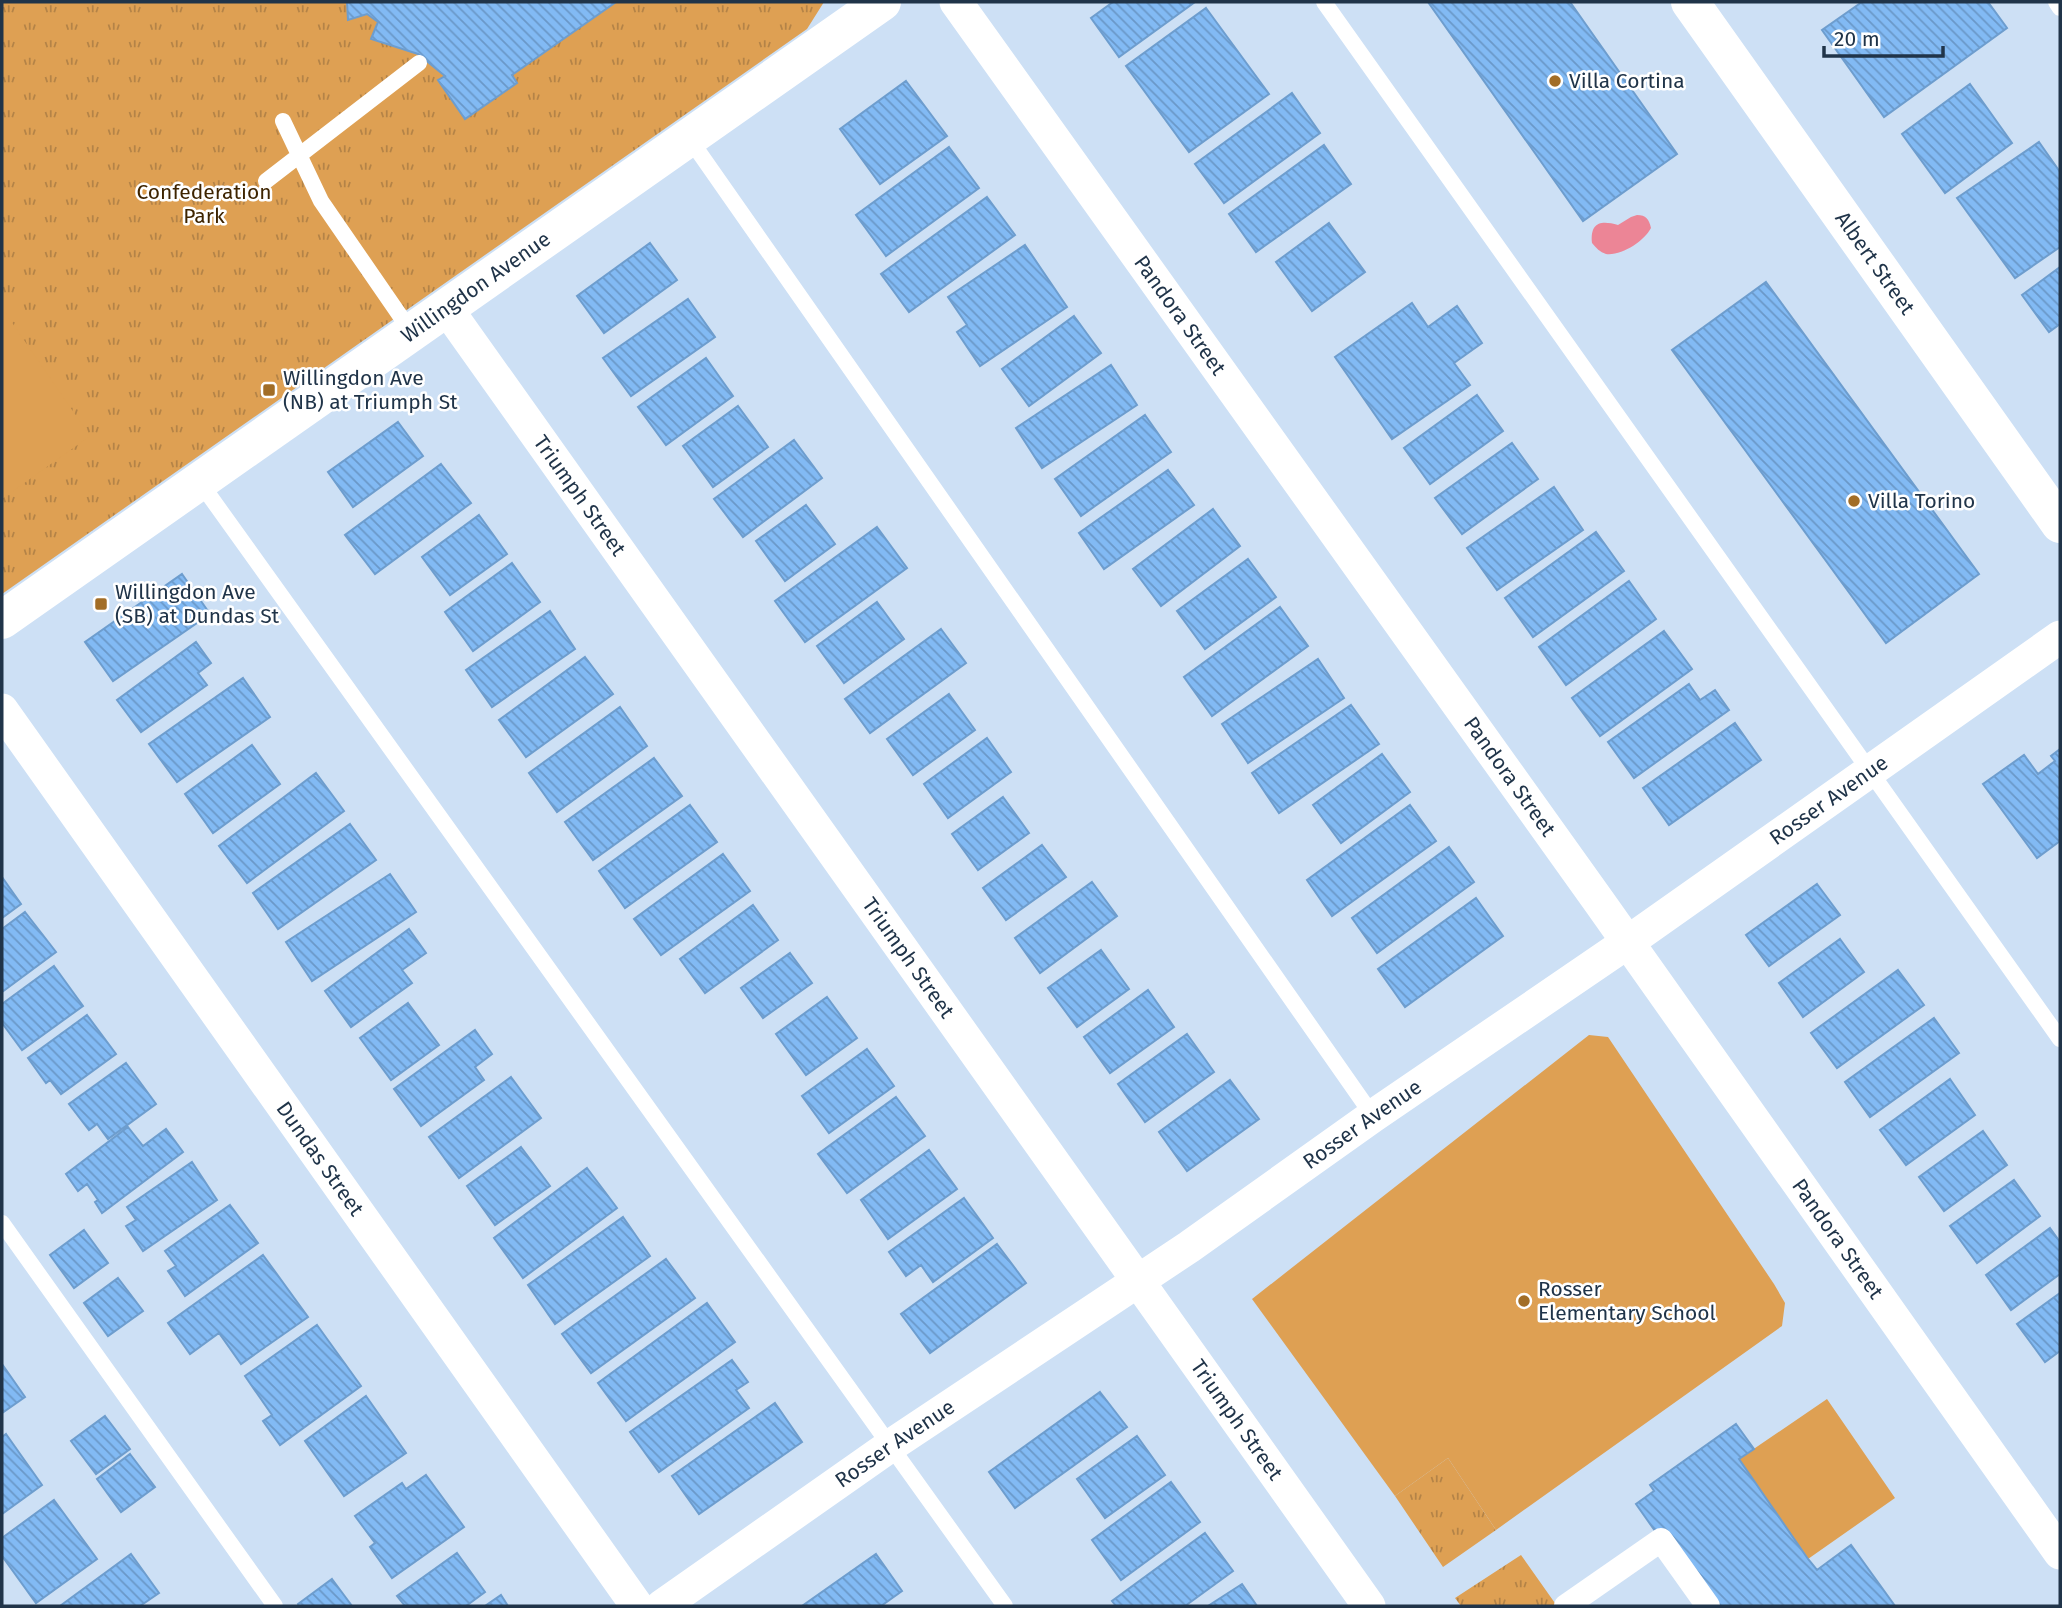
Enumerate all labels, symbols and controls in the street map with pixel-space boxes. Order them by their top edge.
scale bar [1824,14,1943,58]
text: 20 m [1834,26,1880,52]
place label: Villa Cortina [1569,68,1685,94]
marker: Villa Cortina [1547,73,1563,89]
park label: Confederation Park [136,179,272,229]
street label: Albert Street [1830,206,1921,320]
street label: Willingdon Avenue [396,226,556,349]
street label: Pandora Street [1128,250,1232,380]
place label: Willingdon Ave (NB) at Triumph St [283,365,458,415]
marker: Willingdon Ave (NB) at Triumph St [261,382,277,398]
street label: Triumph Street [528,430,632,561]
place label: Villa Torino [1868,488,1975,514]
marker: Villa Torino [1846,493,1862,509]
place label: Willingdon Ave (SB) at Dundas St [115,579,280,629]
marker: Willingdon Ave (SB) at Dundas St [93,596,109,612]
street label: Pandora Street [1458,712,1561,842]
street label: Rosser Avenue [1764,750,1893,851]
street label: Triumph Street [856,892,960,1023]
street label: Rosser Avenue [1298,1074,1427,1175]
street label: Dundas Street [271,1096,370,1221]
street label: Pandora Street [1786,1174,1889,1304]
place label: Rosser Elementary School [1538,1276,1716,1326]
marker: Rosser Elementary School [1516,1293,1532,1309]
street label: Triumph Street [1185,1355,1289,1486]
street label: Rosser Avenue [830,1394,960,1493]

